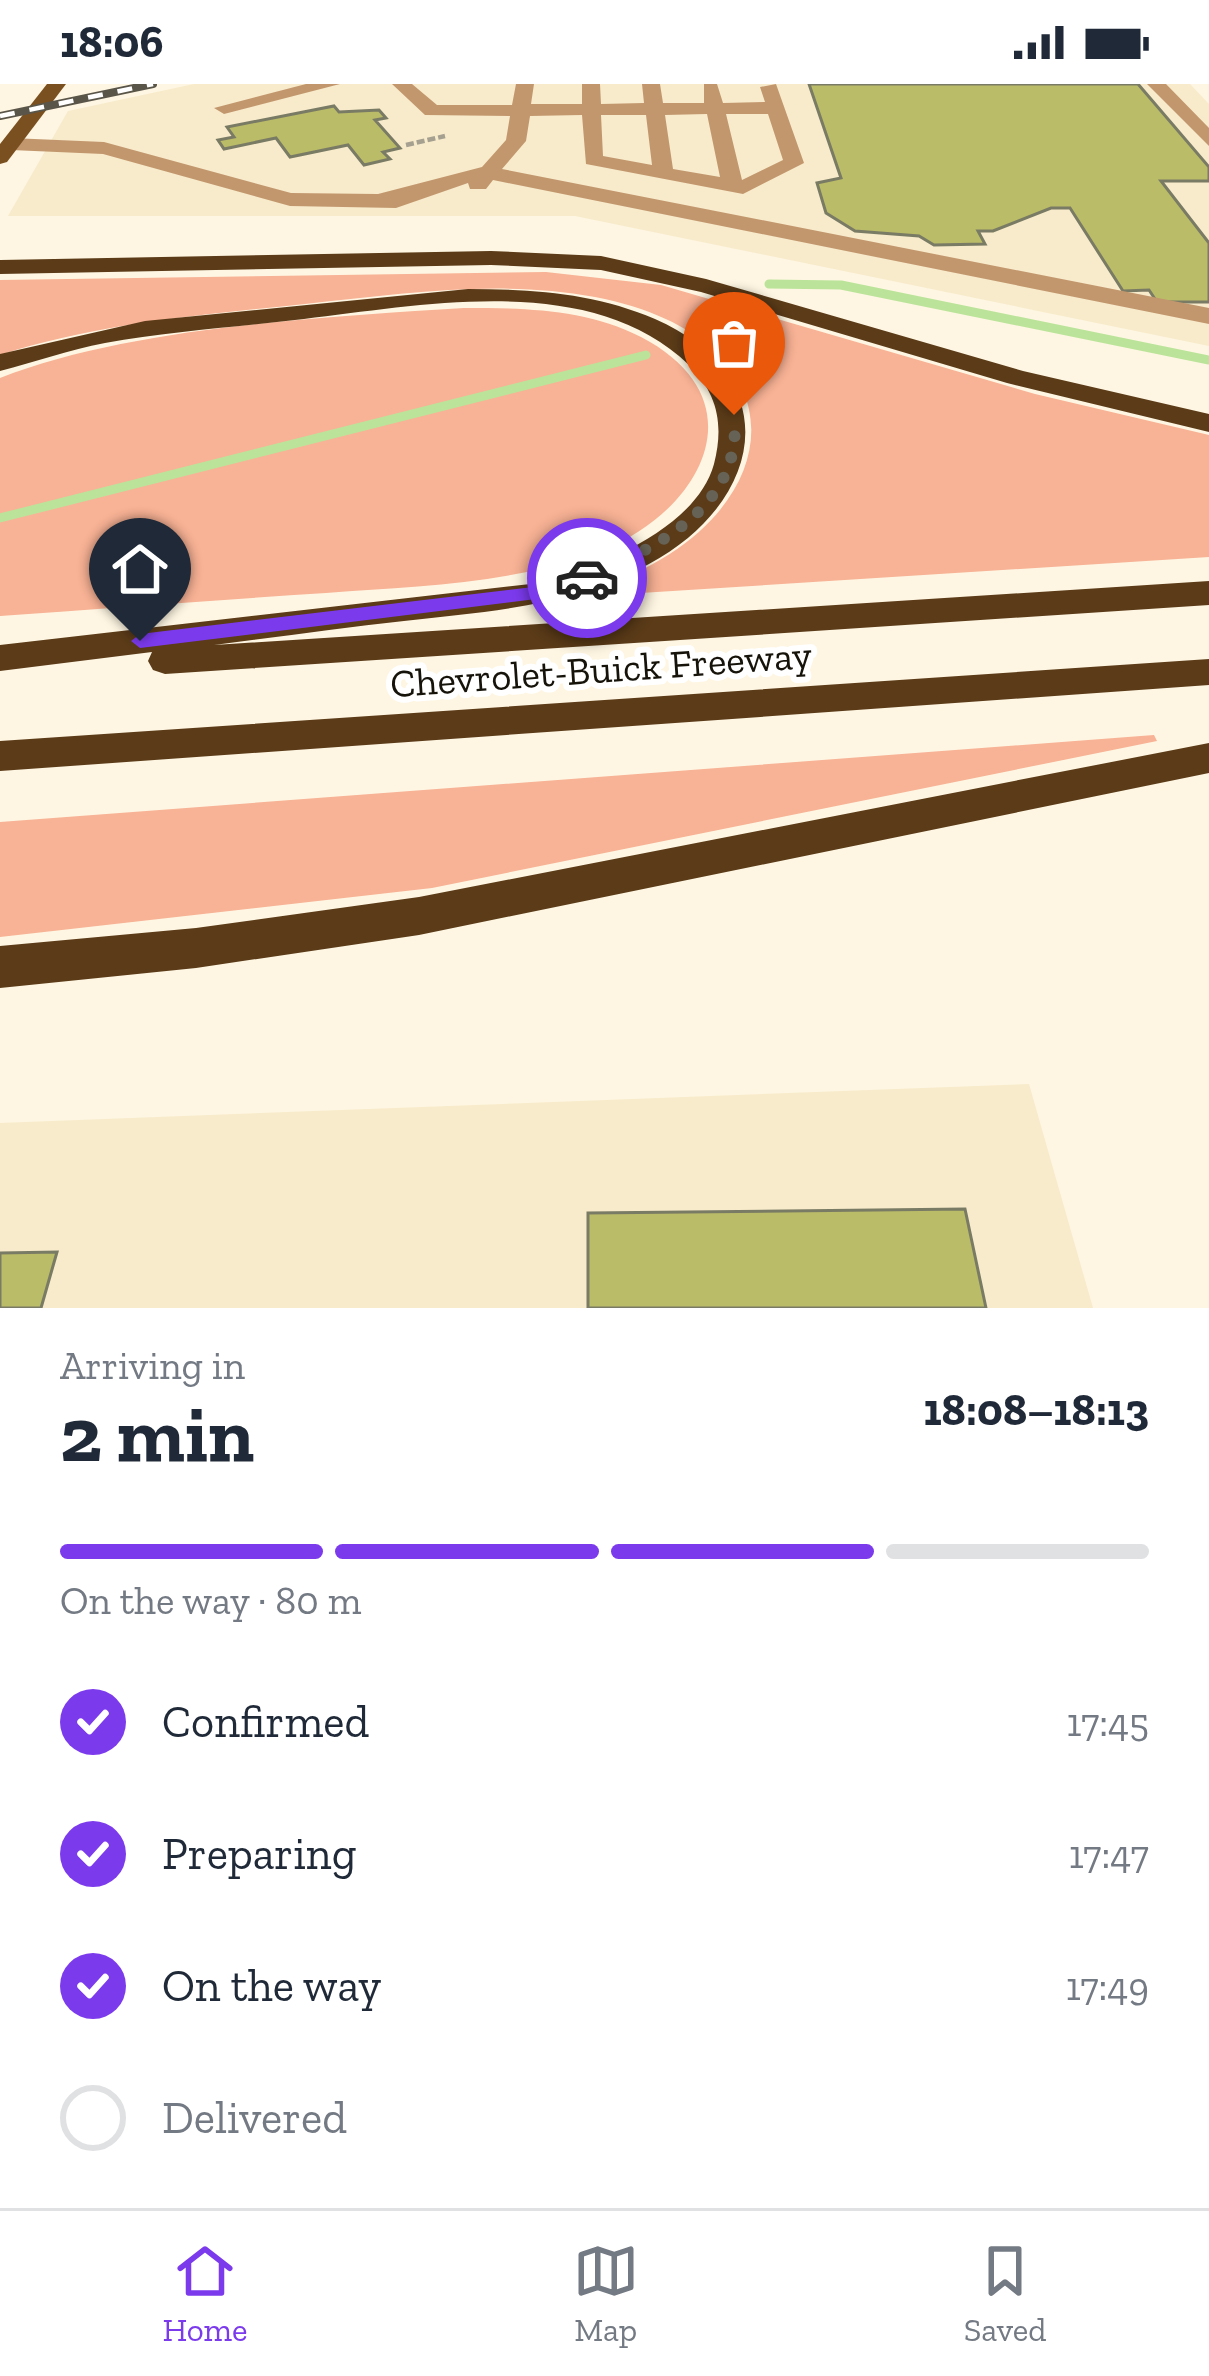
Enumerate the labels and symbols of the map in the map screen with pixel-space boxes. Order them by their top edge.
pin [683,292,785,415]
pin [89,518,191,641]
courier [527,518,647,638]
street label: Chevrolet-Buick Freeway [389,631,813,707]

